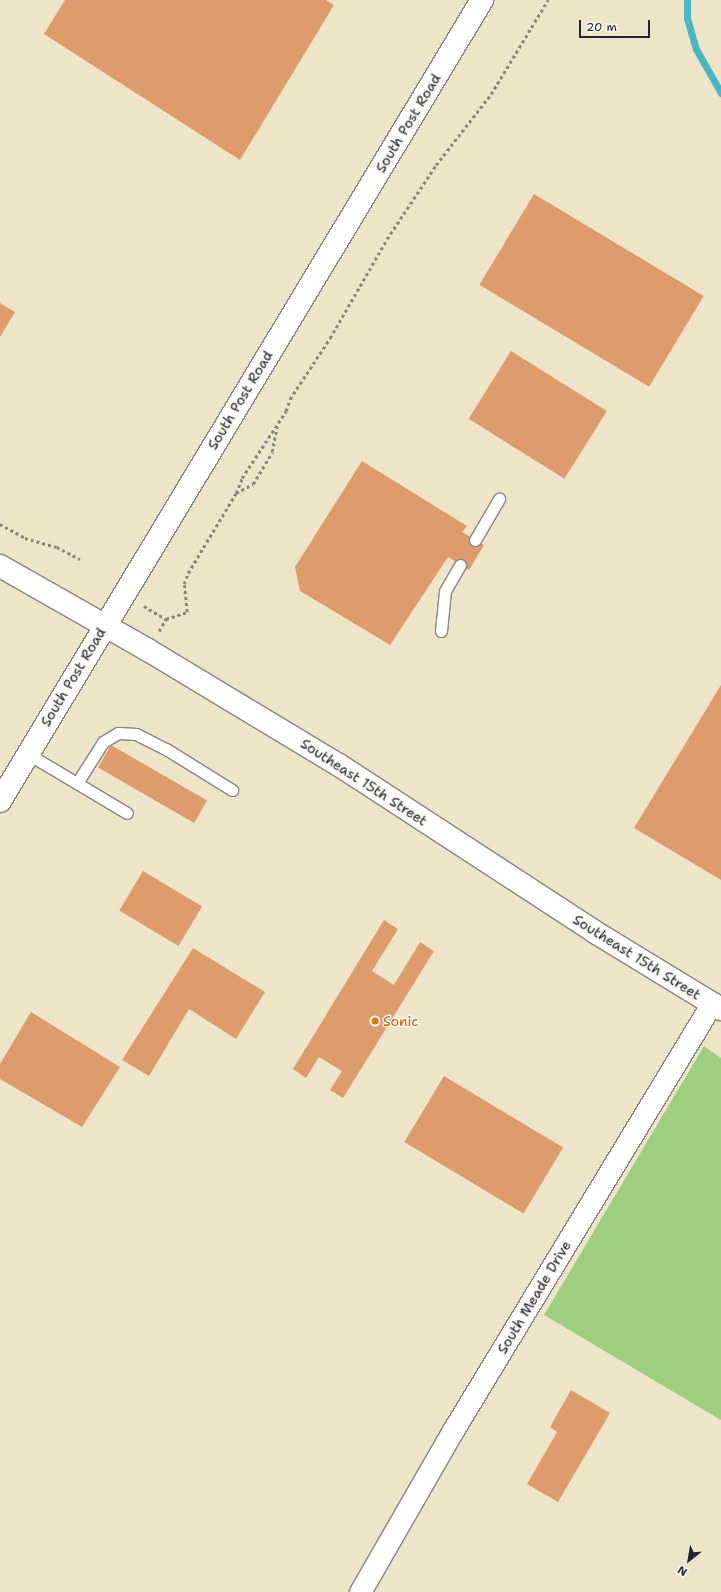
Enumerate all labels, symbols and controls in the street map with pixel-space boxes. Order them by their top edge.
scale bar [581,12,652,38]
text: 20 m [586,19,617,35]
street label: South Post Road [372,71,444,175]
street label: South Post Road [204,348,276,452]
street label: South Post Road [37,625,109,729]
street label: Southeast 15th Street [298,735,430,829]
street label: Southeast 15th Street [570,911,704,1003]
place label: Sonic [383,1013,418,1029]
marker: Sonic [370,1016,380,1026]
street label: South Meade Drive [494,1237,574,1357]
north arrow [669,1540,709,1580]
text: N [675,1562,690,1579]

